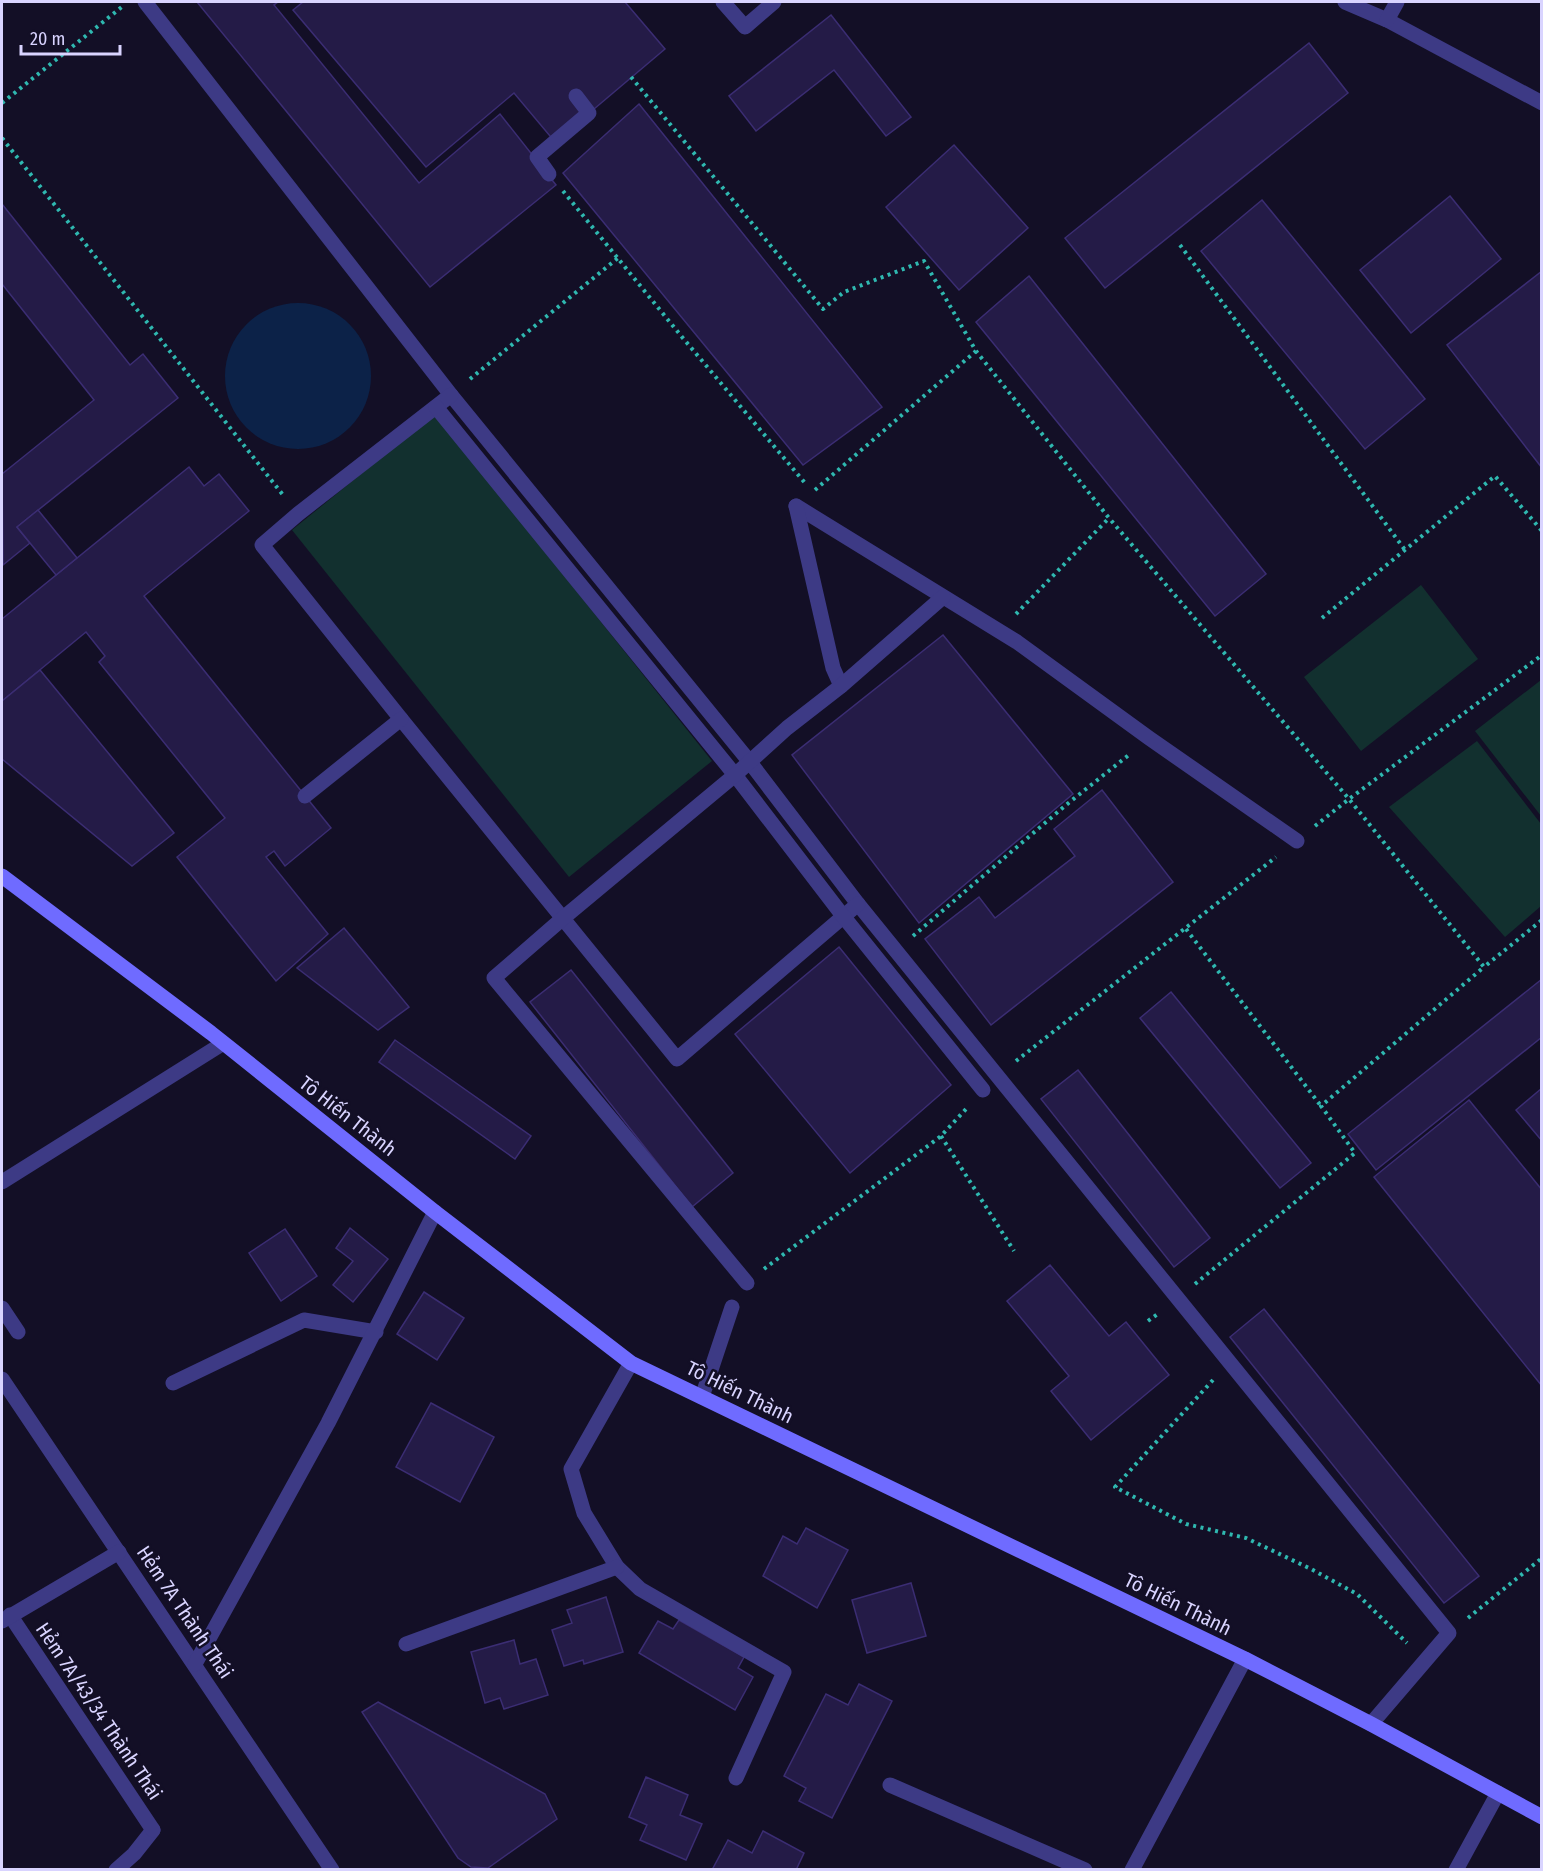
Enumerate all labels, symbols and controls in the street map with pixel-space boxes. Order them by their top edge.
scale bar [21,18,120,56]
text: 20 m [30,28,65,50]
street label: Tô Hiến Thành [295,1071,401,1161]
street label: Tô Hiến Thành [682,1356,798,1428]
street label: Hẻm 7A Thành Thái [132,1541,238,1683]
street label: Tô Hiến Thành [1120,1568,1236,1640]
street label: Hẻm 7A/43/34 Thành Thái [31,1618,167,1804]

